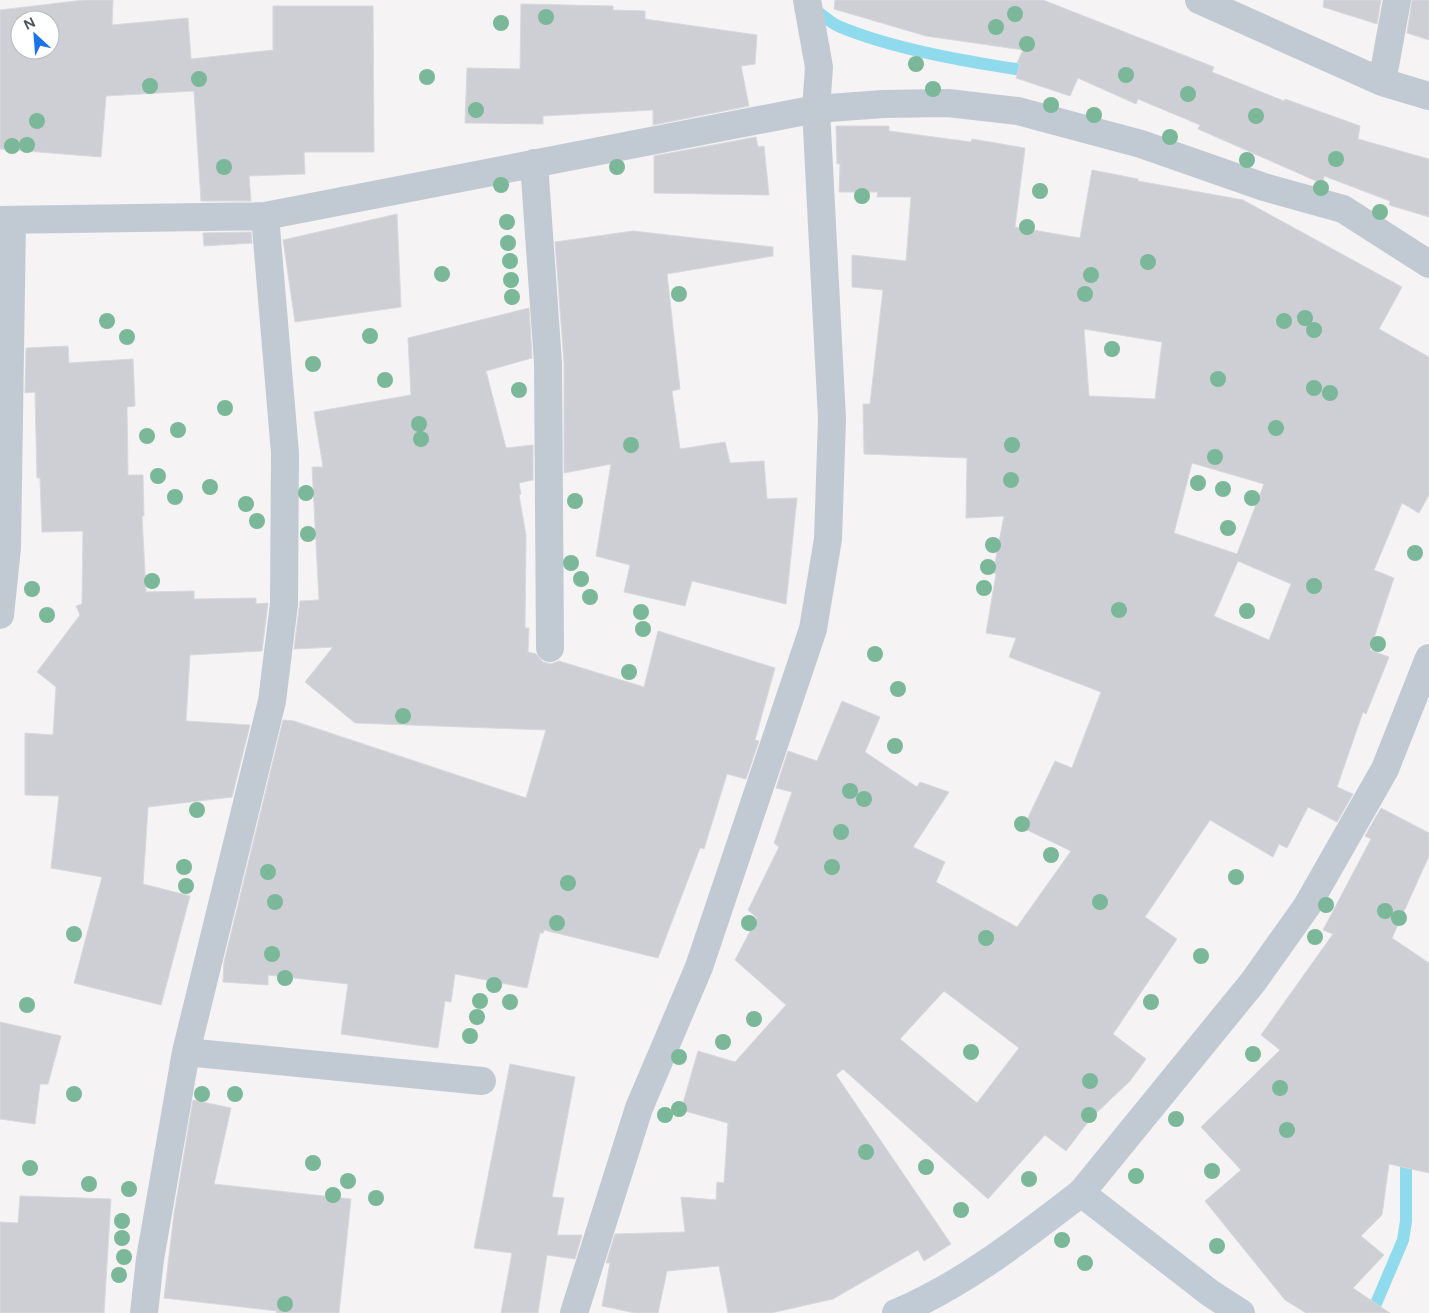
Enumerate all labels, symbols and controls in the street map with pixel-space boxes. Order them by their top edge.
north arrow [10,10,60,60]
text: N [21,14,38,34]

